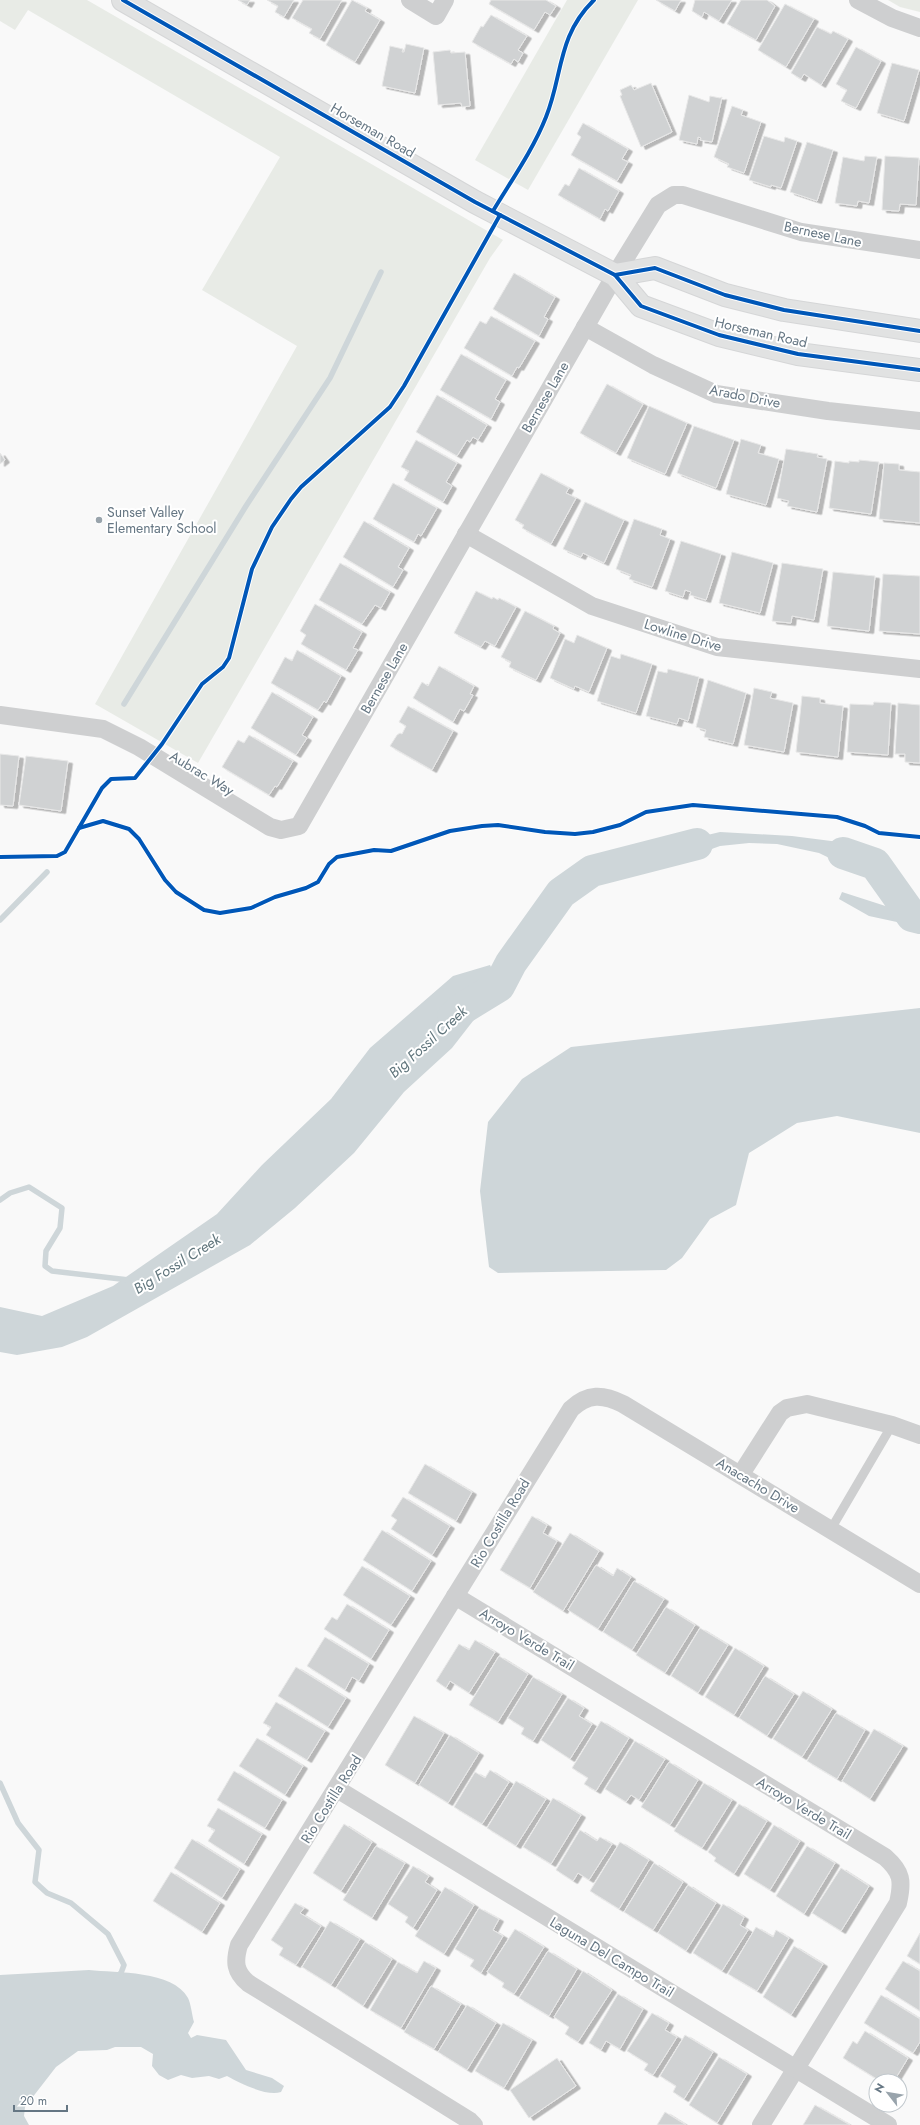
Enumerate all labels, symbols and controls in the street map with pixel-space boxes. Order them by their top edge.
street label: Horseman Road [327,98,419,162]
street label: Bernese Lane [782,216,864,252]
street label: Horseman Road [713,312,809,352]
street label: Bernese Lane [517,358,573,436]
street label: Arado Drive [708,379,782,413]
place label: Sunset Valley Elementary School [107,502,217,538]
marker: Sunset Valley Elementary School [94,515,104,525]
street label: Lowline Drive [642,614,724,656]
street label: Bernese Lane [356,639,412,717]
street label: Aubrac Way [166,746,239,801]
water label: Big Fossil Creek [384,1000,473,1083]
water label: Big Fossil Creek [129,1228,225,1300]
street label: Anacacho Drive [713,1452,803,1518]
street label: Rio Costilla Road [465,1475,535,1571]
street label: Arroyo Verde Trail [476,1603,578,1675]
street label: Rio Costilla Road [296,1751,366,1847]
street label: Arroyo Verde Trail [753,1772,855,1844]
street label: Laguna Del Campo Trail [546,1912,678,2002]
north arrow [868,2073,908,2113]
text: N [870,2080,889,2096]
scale bar [14,2087,67,2113]
text: 20 m [20,2092,47,2110]

